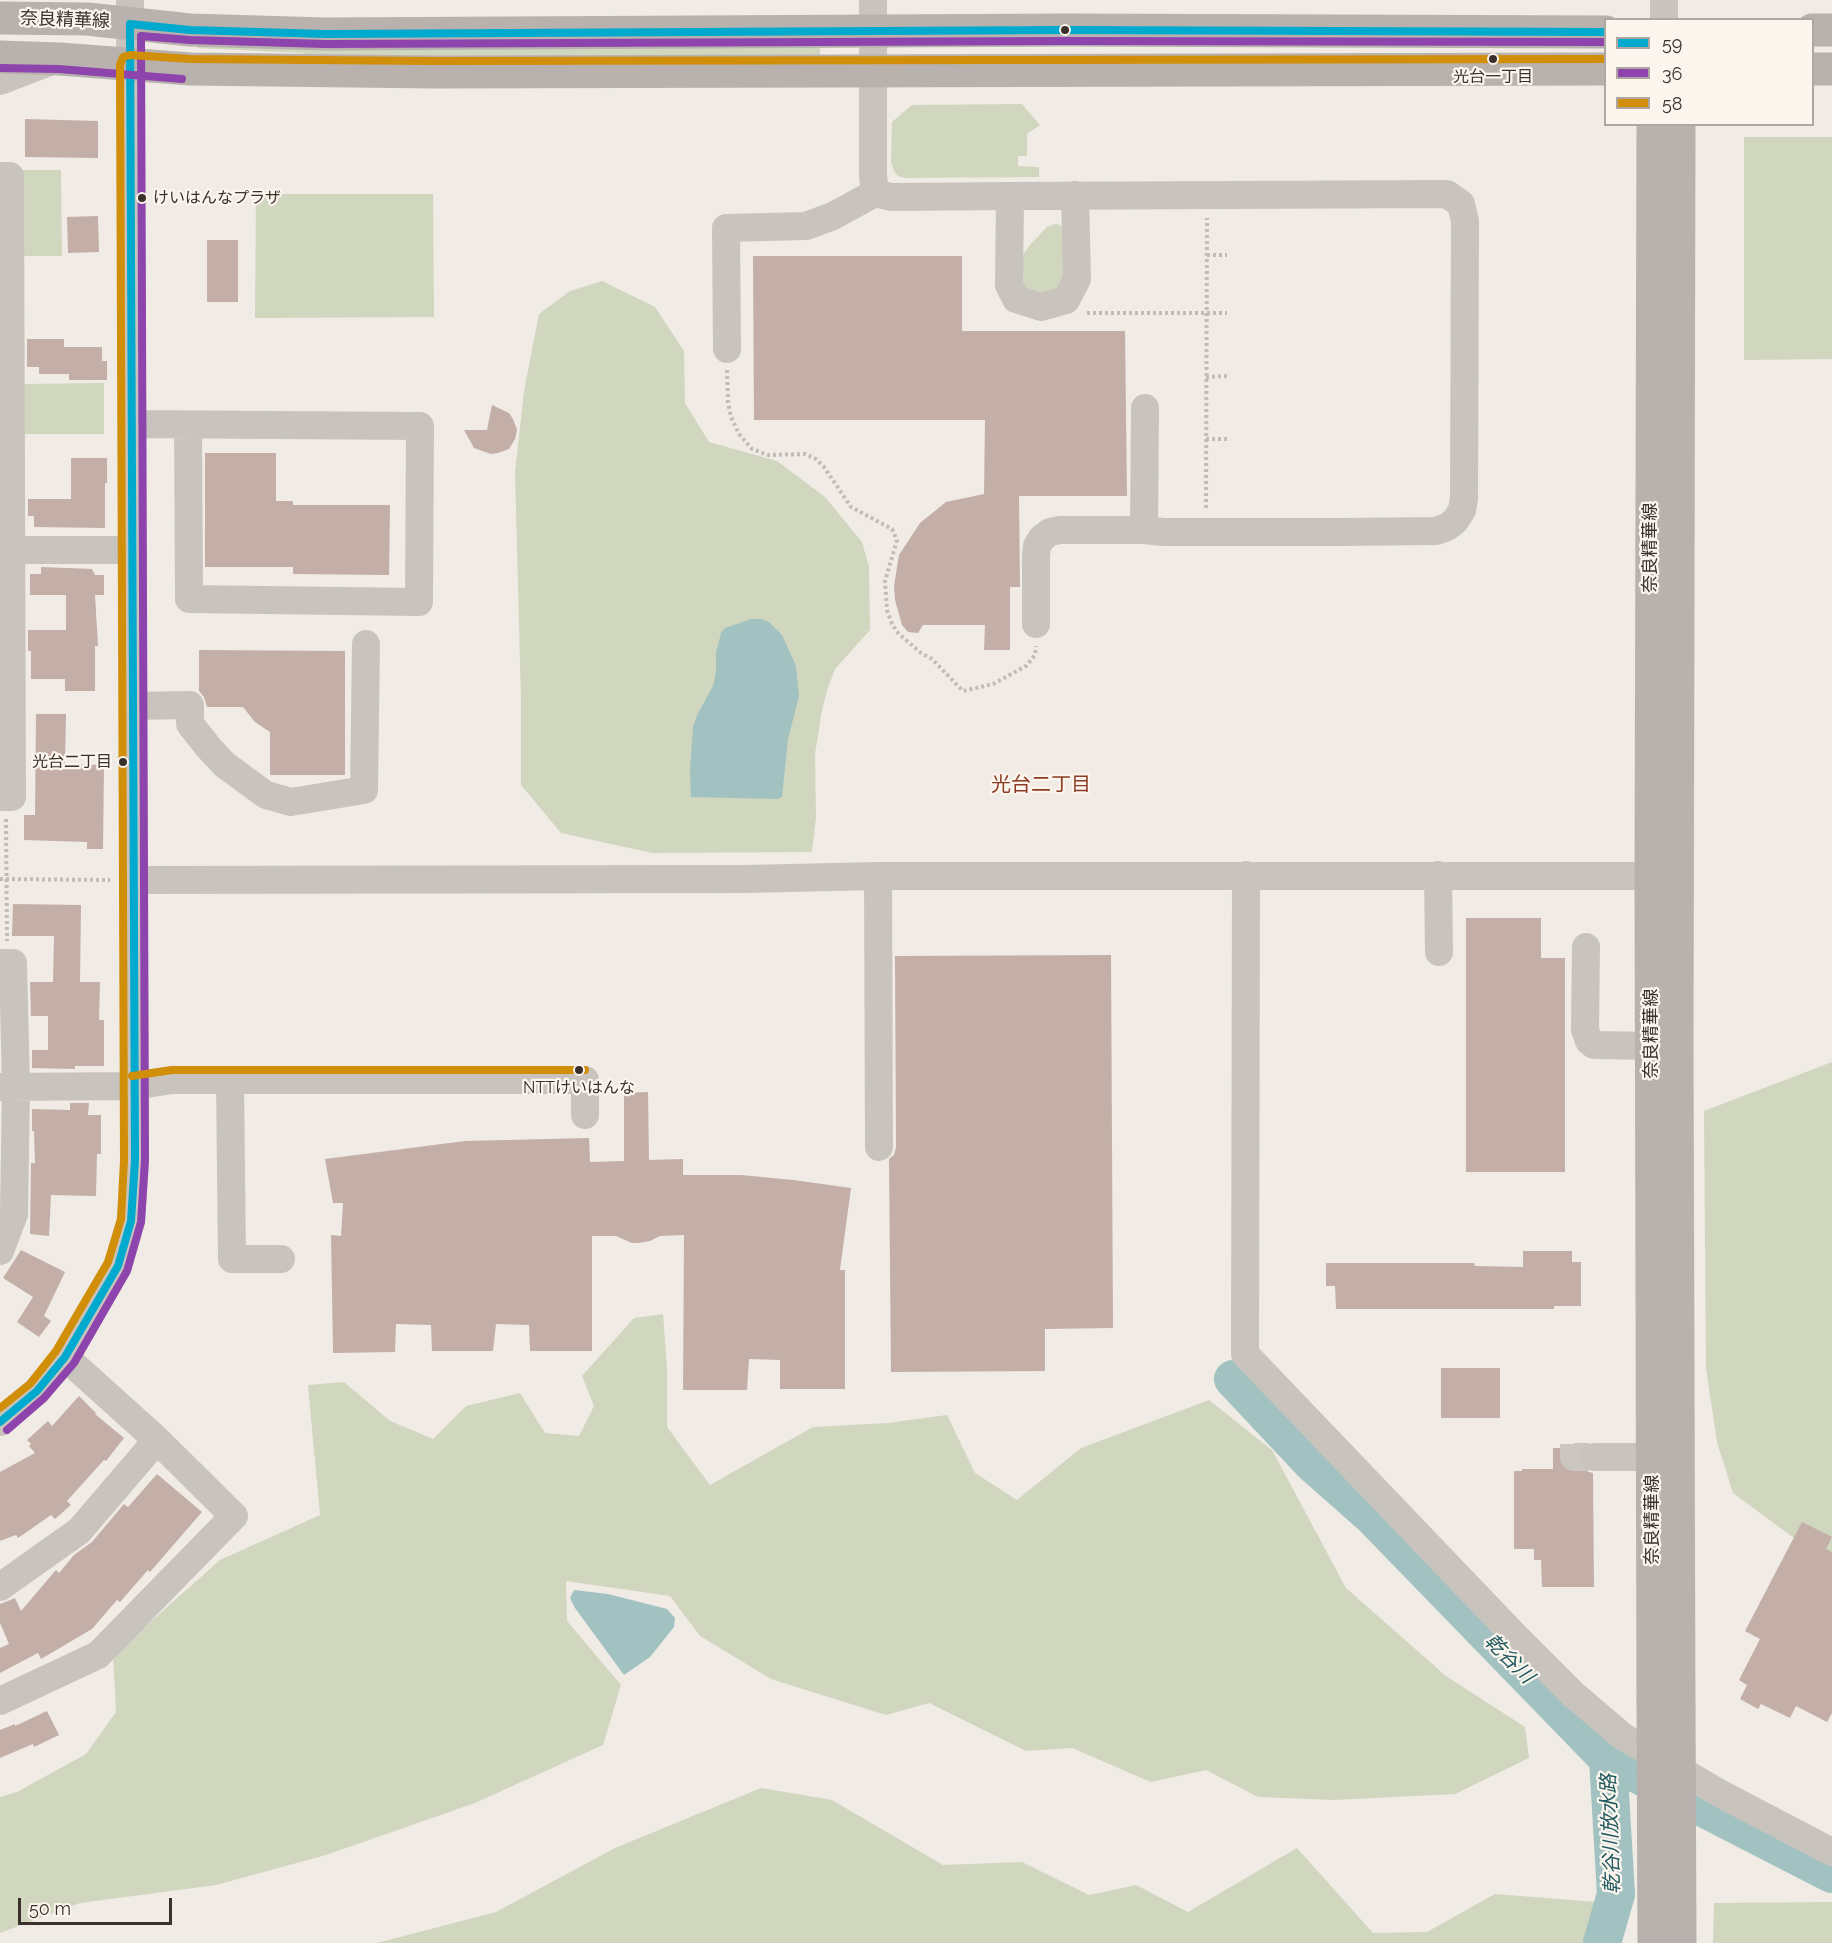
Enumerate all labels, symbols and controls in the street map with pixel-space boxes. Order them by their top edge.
street label: 奈良精華線 [20,8,110,32]
legend [1604,18,1814,126]
unlabelled marker [1059,24,1071,36]
text: 59 [1662,33,1682,54]
marker: 光台一丁目 [1487,53,1499,65]
text: 36 [1662,63,1682,84]
place label: 光台一丁目 [1453,67,1533,87]
text: 58 [1662,93,1682,114]
place label: けいはんなプラザ [153,188,281,208]
marker: けいはんなプラザ [136,192,148,204]
street label: 奈良精華線 [1640,503,1662,593]
place label: 光台二丁目 [32,752,112,772]
marker: 光台二丁目 [117,756,129,768]
district label: 光台二丁目 [991,773,1091,797]
street label: 奈良精華線 [1641,989,1663,1079]
marker: NTTけいはんな [573,1064,585,1076]
place label: NTTけいはんな [523,1078,635,1098]
street label: 奈良精華線 [1642,1475,1664,1565]
water label: 乾谷川 [1479,1629,1539,1689]
water label: 乾谷川放水路 [1597,1774,1625,1894]
scale bar [21,1886,176,1924]
text: 50 m [29,1898,71,1919]

